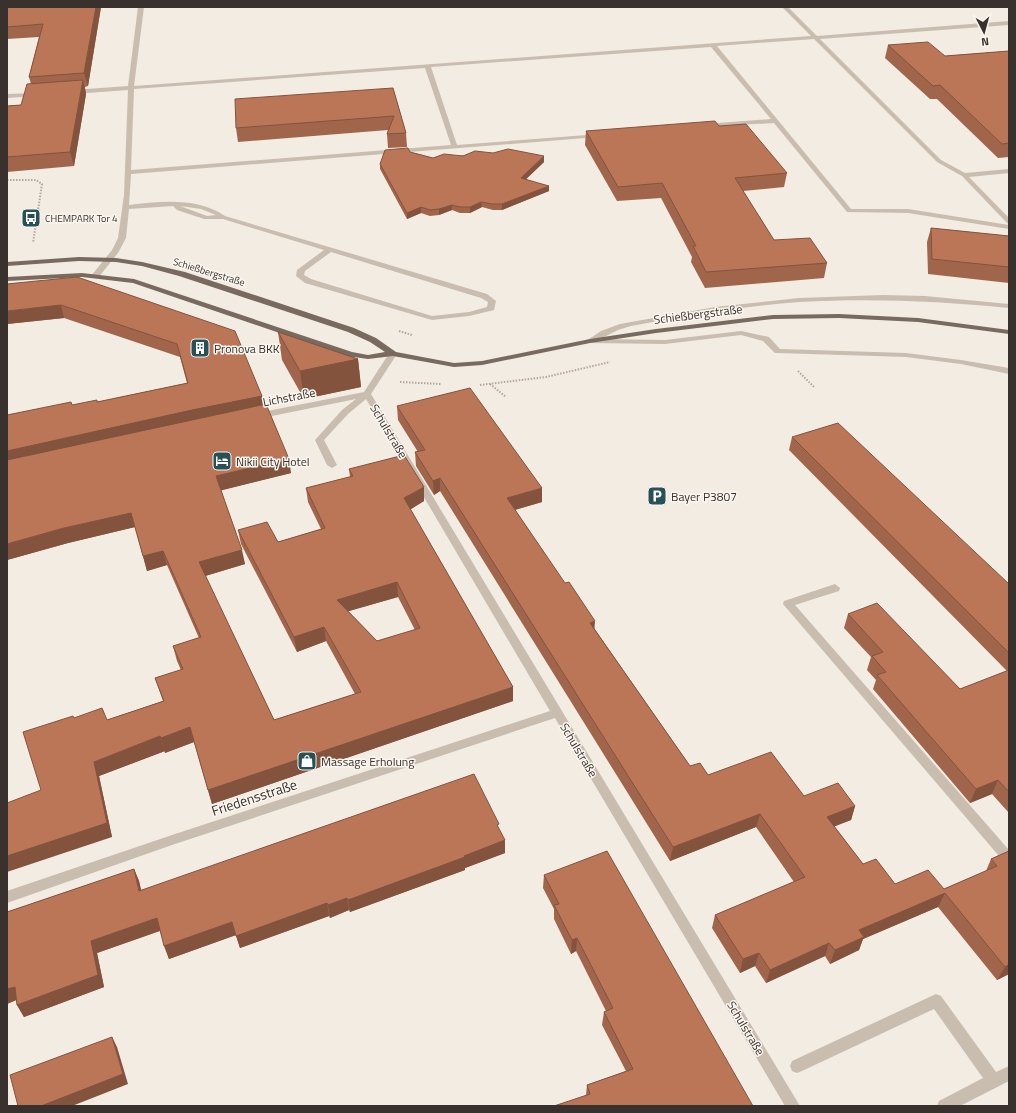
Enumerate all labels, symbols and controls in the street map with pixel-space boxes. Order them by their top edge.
north arrow [964,12,1004,52]
text: N [980,34,990,50]
bus stop icon: CHEMPARK Tor 4 [20,207,42,229]
place label: CHEMPARK Tor 4 [45,211,118,226]
street label: Schießbergstraße [171,254,247,290]
street label: Schießbergstraße [653,299,743,329]
building icon: Pronova BKK [189,337,211,359]
place label: Pronova BKK [214,339,280,358]
street label: Lichstraße [261,383,317,411]
street label: Schulstraße [365,400,413,462]
hotel icon: Nikii City Hotel [211,450,233,472]
place label: Nikii City Hotel [236,452,310,471]
parking icon: Bayer P3807 [646,485,668,507]
place label: Bayer P3807 [671,487,737,506]
street label: Schulstraße [555,719,603,781]
shop icon: Massage Erholung [296,750,318,772]
place label: Massage Erholung [321,752,414,771]
street label: Friedensstraße [208,773,300,821]
street label: Schulstraße [722,997,770,1059]

